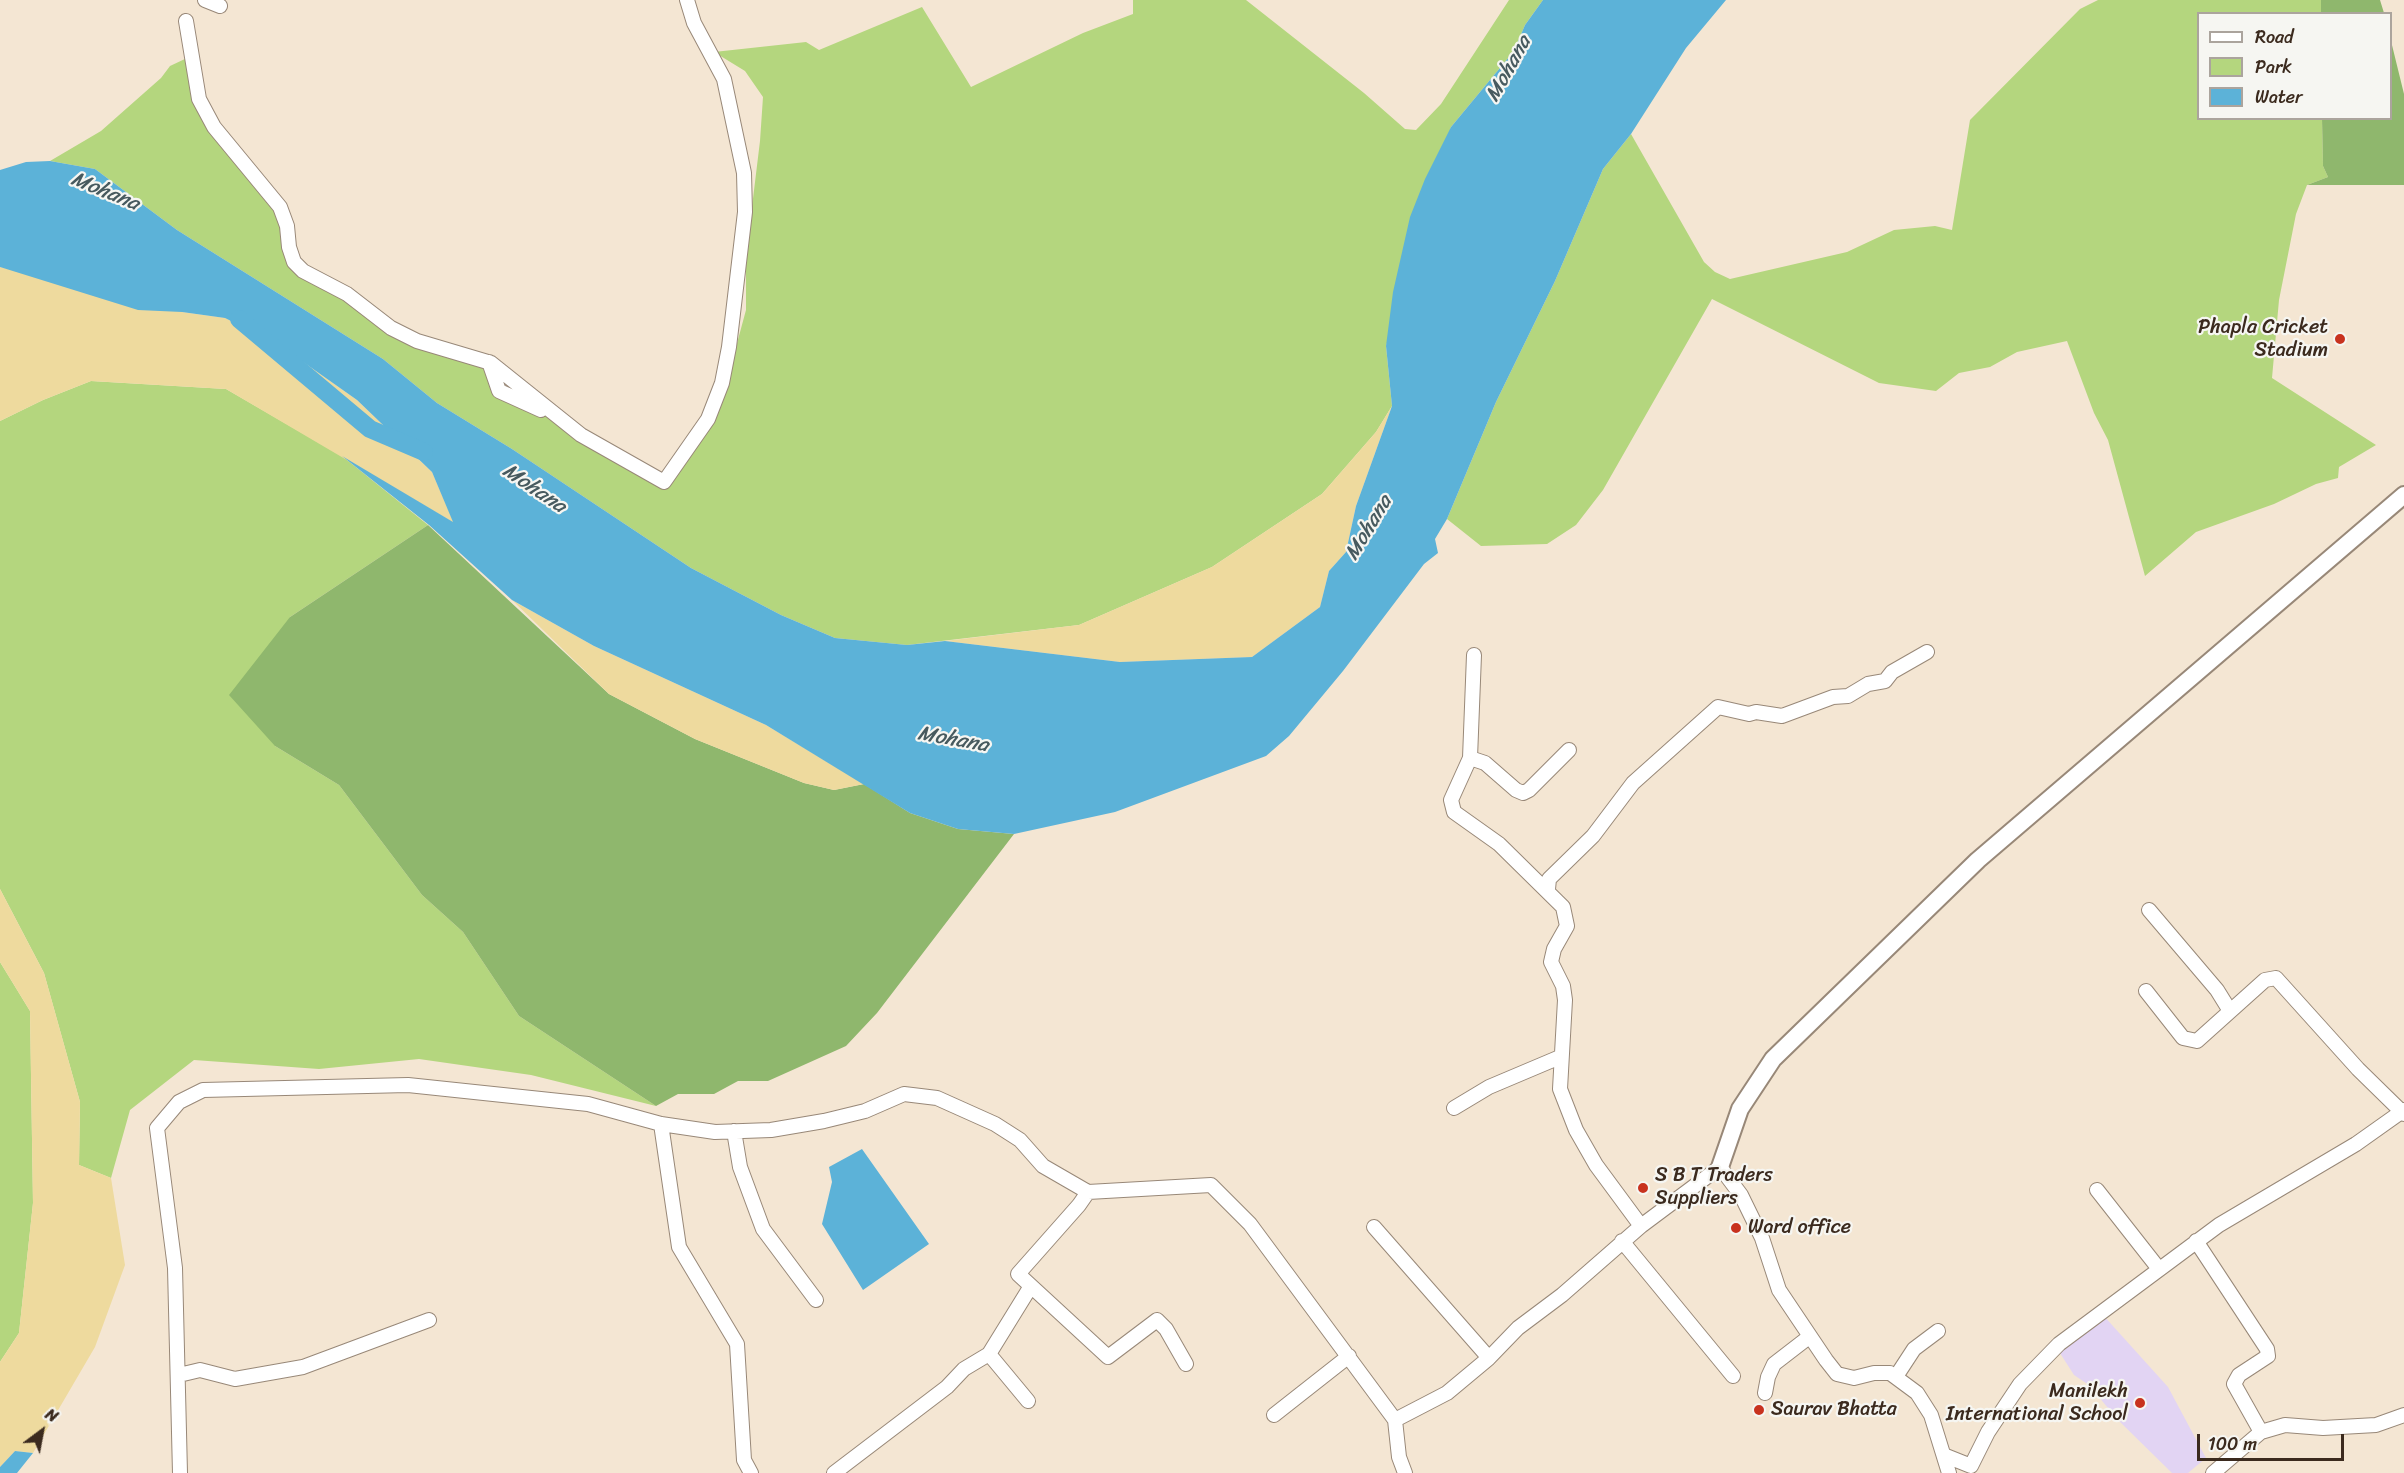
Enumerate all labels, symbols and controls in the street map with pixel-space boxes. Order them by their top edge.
legend [2197,12,2392,120]
text: Road [2255,21,2294,53]
water label: Mohana [1481,32,1537,106]
text: Park [2255,51,2292,83]
text: Water [2255,81,2302,113]
water label: Mohana [67,167,143,217]
place label: Phapla Cricket Stadium [2198,316,2328,363]
marker: Phapla Cricket Stadium [2333,332,2347,346]
water label: Mohana [497,459,571,519]
water label: Mohana [1340,491,1398,565]
water label: Mohana [916,721,990,759]
place label: S B T Traders Suppliers [1655,1164,1773,1211]
marker: S B T Traders Suppliers [1636,1181,1650,1195]
place label: Ward office [1748,1216,1851,1240]
marker: Ward office [1729,1221,1743,1235]
place label: Manilekh International School [1946,1380,2128,1427]
marker: Manilekh International School [2133,1396,2147,1410]
place label: Saurav Bhatta [1771,1398,1897,1422]
text: N [39,1400,64,1431]
north arrow [12,1401,72,1461]
marker: Saurav Bhatta [1752,1403,1766,1417]
scale bar [2200,1422,2347,1460]
text: 100 m [2208,1428,2257,1460]

